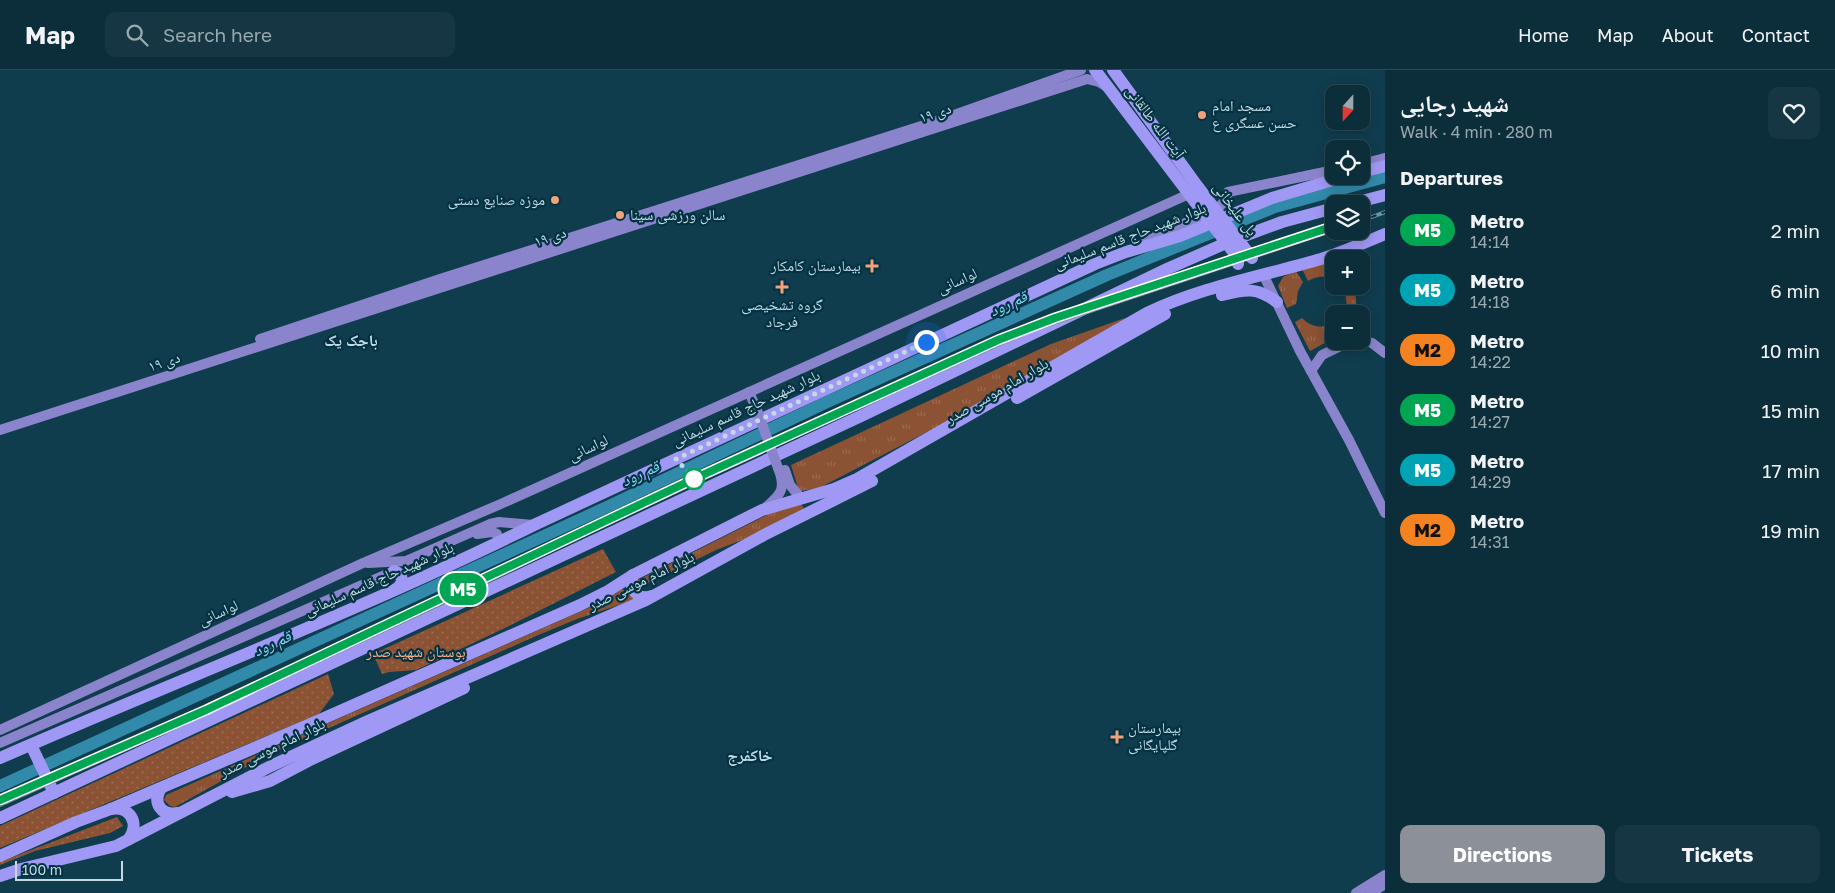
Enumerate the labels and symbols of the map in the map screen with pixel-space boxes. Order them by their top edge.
street label: آیت الله طالقانی [1121,81,1190,164]
north arrow [1325,85,1370,130]
place label: مسجد امام حسن عسگری ع [1212,96,1297,133]
street label: ۱۹ دی [916,98,954,128]
marker: مسجد امام حسن عسگری ع [1196,109,1208,121]
street label: پل علیخانی [1208,178,1262,240]
place label: موزه صنایع دستی [448,190,545,210]
marker: موزه صنایع دستی [549,194,561,206]
street label: بلوار شهید حاج قاسم سلیمانی [1051,198,1209,274]
place label: سالن ورزشی سینا [630,205,725,225]
marker: سالن ورزشی سینا [614,209,626,221]
street label: ۱۹ دی [531,222,569,252]
place label: بیمارستان کامکار [770,256,861,276]
marker: بیمارستان کامکار [865,259,879,273]
street label: لواسانی [934,263,980,299]
marker: گروه تشخیصی فرجاد [775,280,789,294]
water label: قم رود [986,285,1032,321]
place label: گروه تشخیصی فرجاد [741,295,823,331]
district label: باجک یک [324,330,378,350]
your location [914,330,939,355]
street label: ۱۹ دی [145,347,183,377]
street label: بلوار امام موسی صدر [941,353,1052,429]
street label: بلوار شهید حاج قاسم سلیمانی [669,365,823,451]
street label: لواسانی [565,430,611,466]
water label: قم رود [618,455,664,491]
unlabelled marker [683,468,705,490]
street label: بلوار شهید حاج قاسم سلیمانی [301,537,457,621]
street label: بلوار امام موسی صدر [584,547,697,616]
line badge: M5 [440,573,486,605]
street label: لواسانی [195,595,241,631]
water label: قم رود [250,625,296,661]
park label: بوستان شهید صدر [365,642,466,662]
street label: بلوار امام موسی صدر [215,714,328,783]
place label: بیمارستان گلپایگانی [1128,718,1181,755]
marker: بیمارستان گلپایگانی [1110,730,1124,744]
district label: خاکفرج [727,745,773,766]
scale bar [15,858,122,881]

